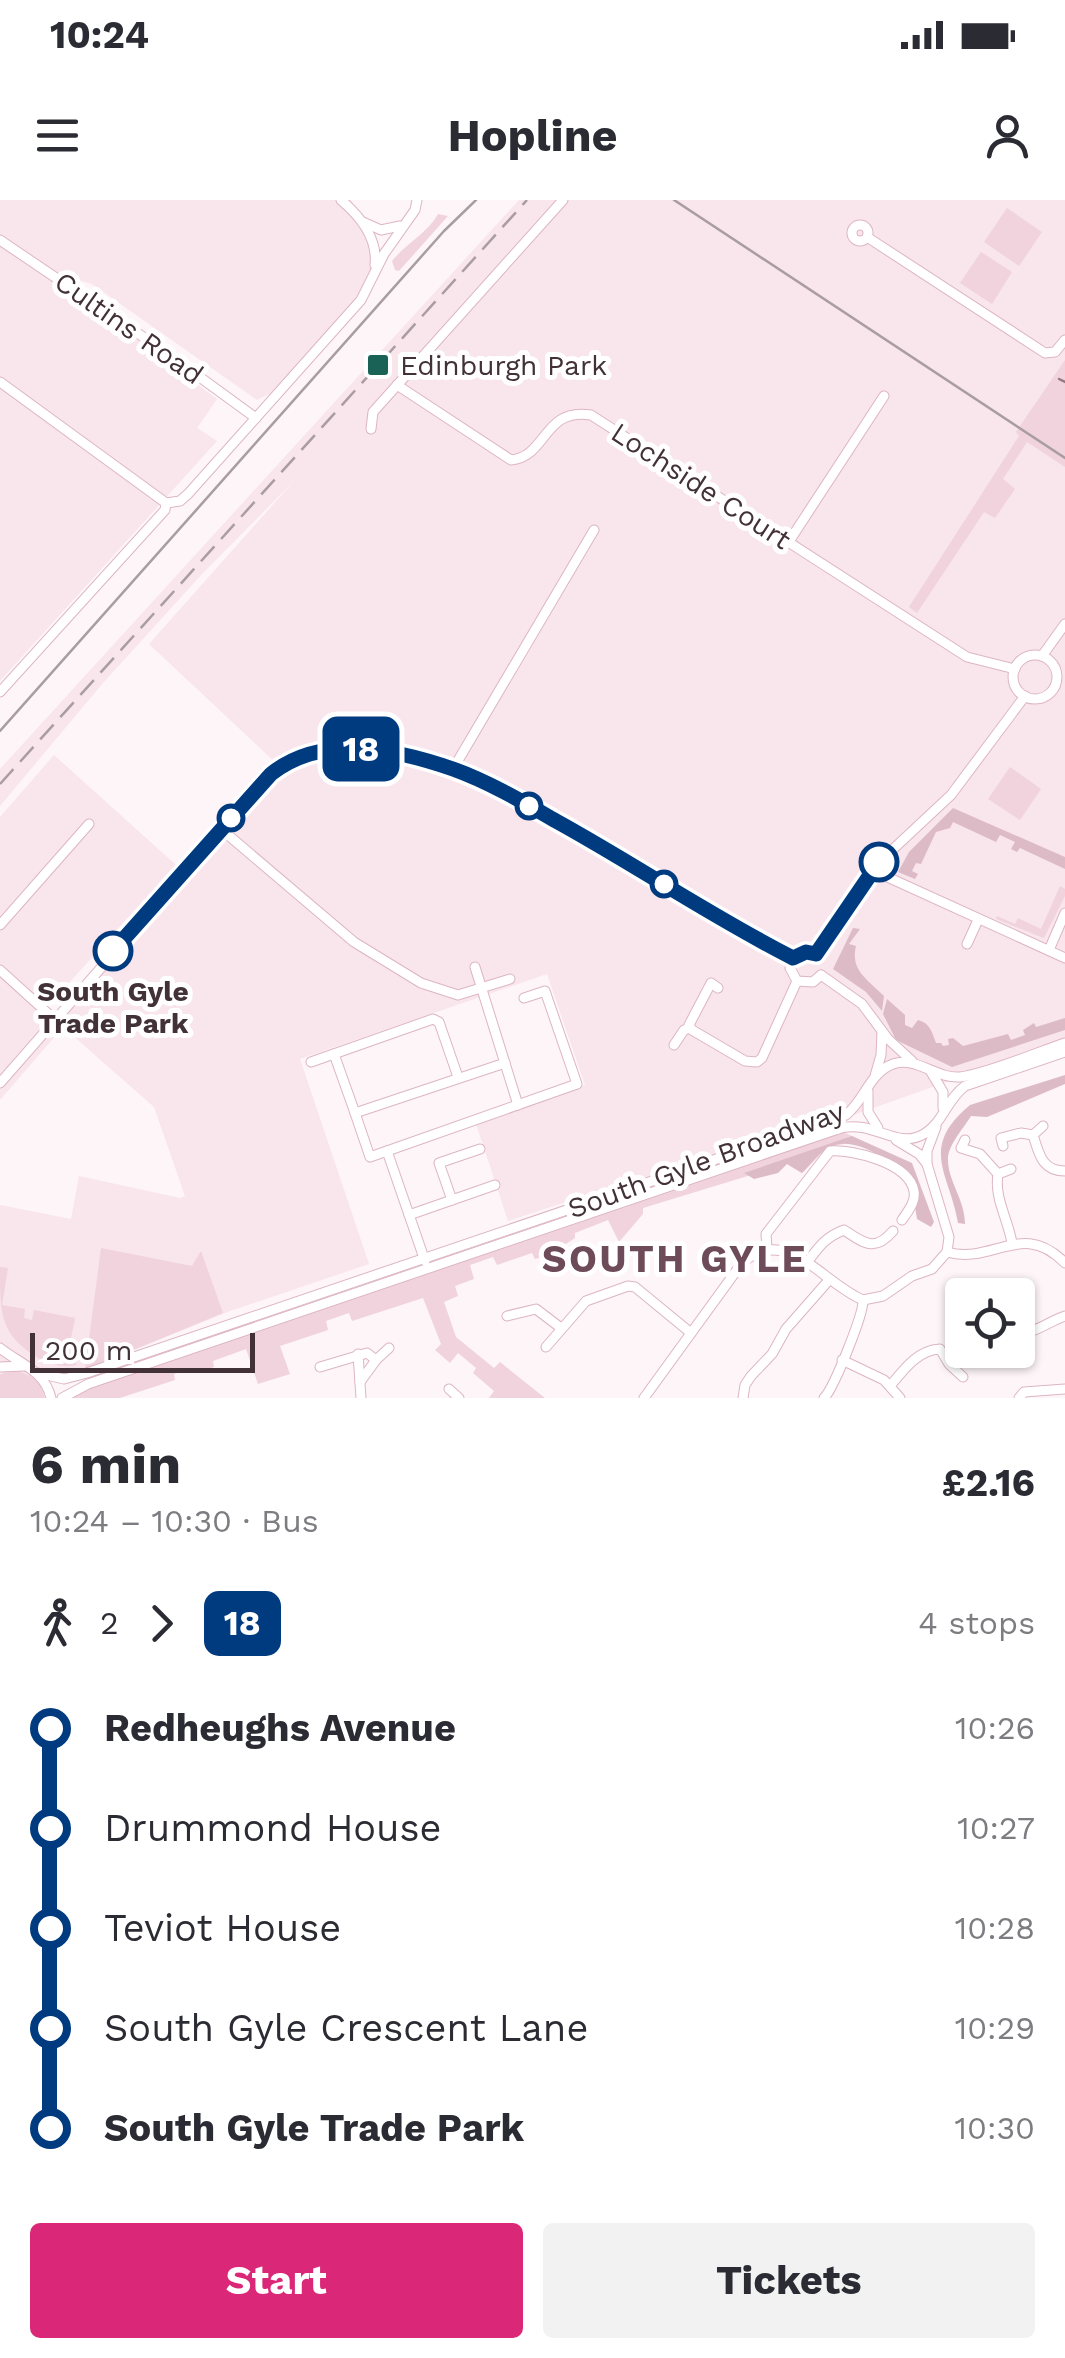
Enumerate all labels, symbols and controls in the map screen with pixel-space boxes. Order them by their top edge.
text: 10:24 [50,13,149,57]
icon: menu [30,108,85,163]
icon: person [980,108,1035,163]
text: Hopline [447,109,618,162]
street label: Cultins Road [48,265,210,391]
place label: Edinburgh Park [400,349,607,382]
marker: Edinburgh Park [365,352,391,378]
street label: Lochside Court [605,416,797,556]
line badge: 18 [316,716,406,782]
text: 18 [342,728,380,770]
unlabelled marker [516,793,542,819]
unlabelled marker [218,805,244,831]
unlabelled marker [860,843,898,881]
unlabelled marker [651,871,677,897]
marker: South Gyle Trade Park [94,932,132,970]
place label: South Gyle Trade Park [37,975,189,1040]
street label: South Gyle Broadway [563,1094,849,1225]
district label: SOUTH GYLE [542,1237,808,1281]
map controls [945,1278,1035,1368]
button: locate [945,1278,1035,1368]
scale bar [30,1328,255,1372]
text: 200 m [45,1334,132,1367]
text: 6 min [30,1432,181,1496]
text: £2.16 [942,1461,1035,1505]
text: 10:24 – 10:30 · Bus [30,1502,319,1540]
icon: walk [30,1596,85,1651]
icon: forward [134,1596,189,1651]
text: 18 [224,1602,261,1644]
text: 2 [100,1604,119,1642]
text: 4 stops [918,1604,1035,1642]
text: Redheughs Avenue [104,1706,456,1750]
text: 10:26 [955,1709,1035,1747]
text: Drummond House [104,1806,441,1850]
text: 10:27 [957,1809,1035,1847]
text: Teviot House [104,1906,341,1950]
text: 10:28 [955,1909,1035,1947]
text: South Gyle Crescent Lane [104,2006,588,2050]
text: 10:29 [955,2009,1035,2047]
text: South Gyle Trade Park [104,2106,524,2150]
text: 10:30 [955,2109,1035,2147]
button: Start [30,2223,523,2338]
button: Tickets [543,2223,1035,2338]

